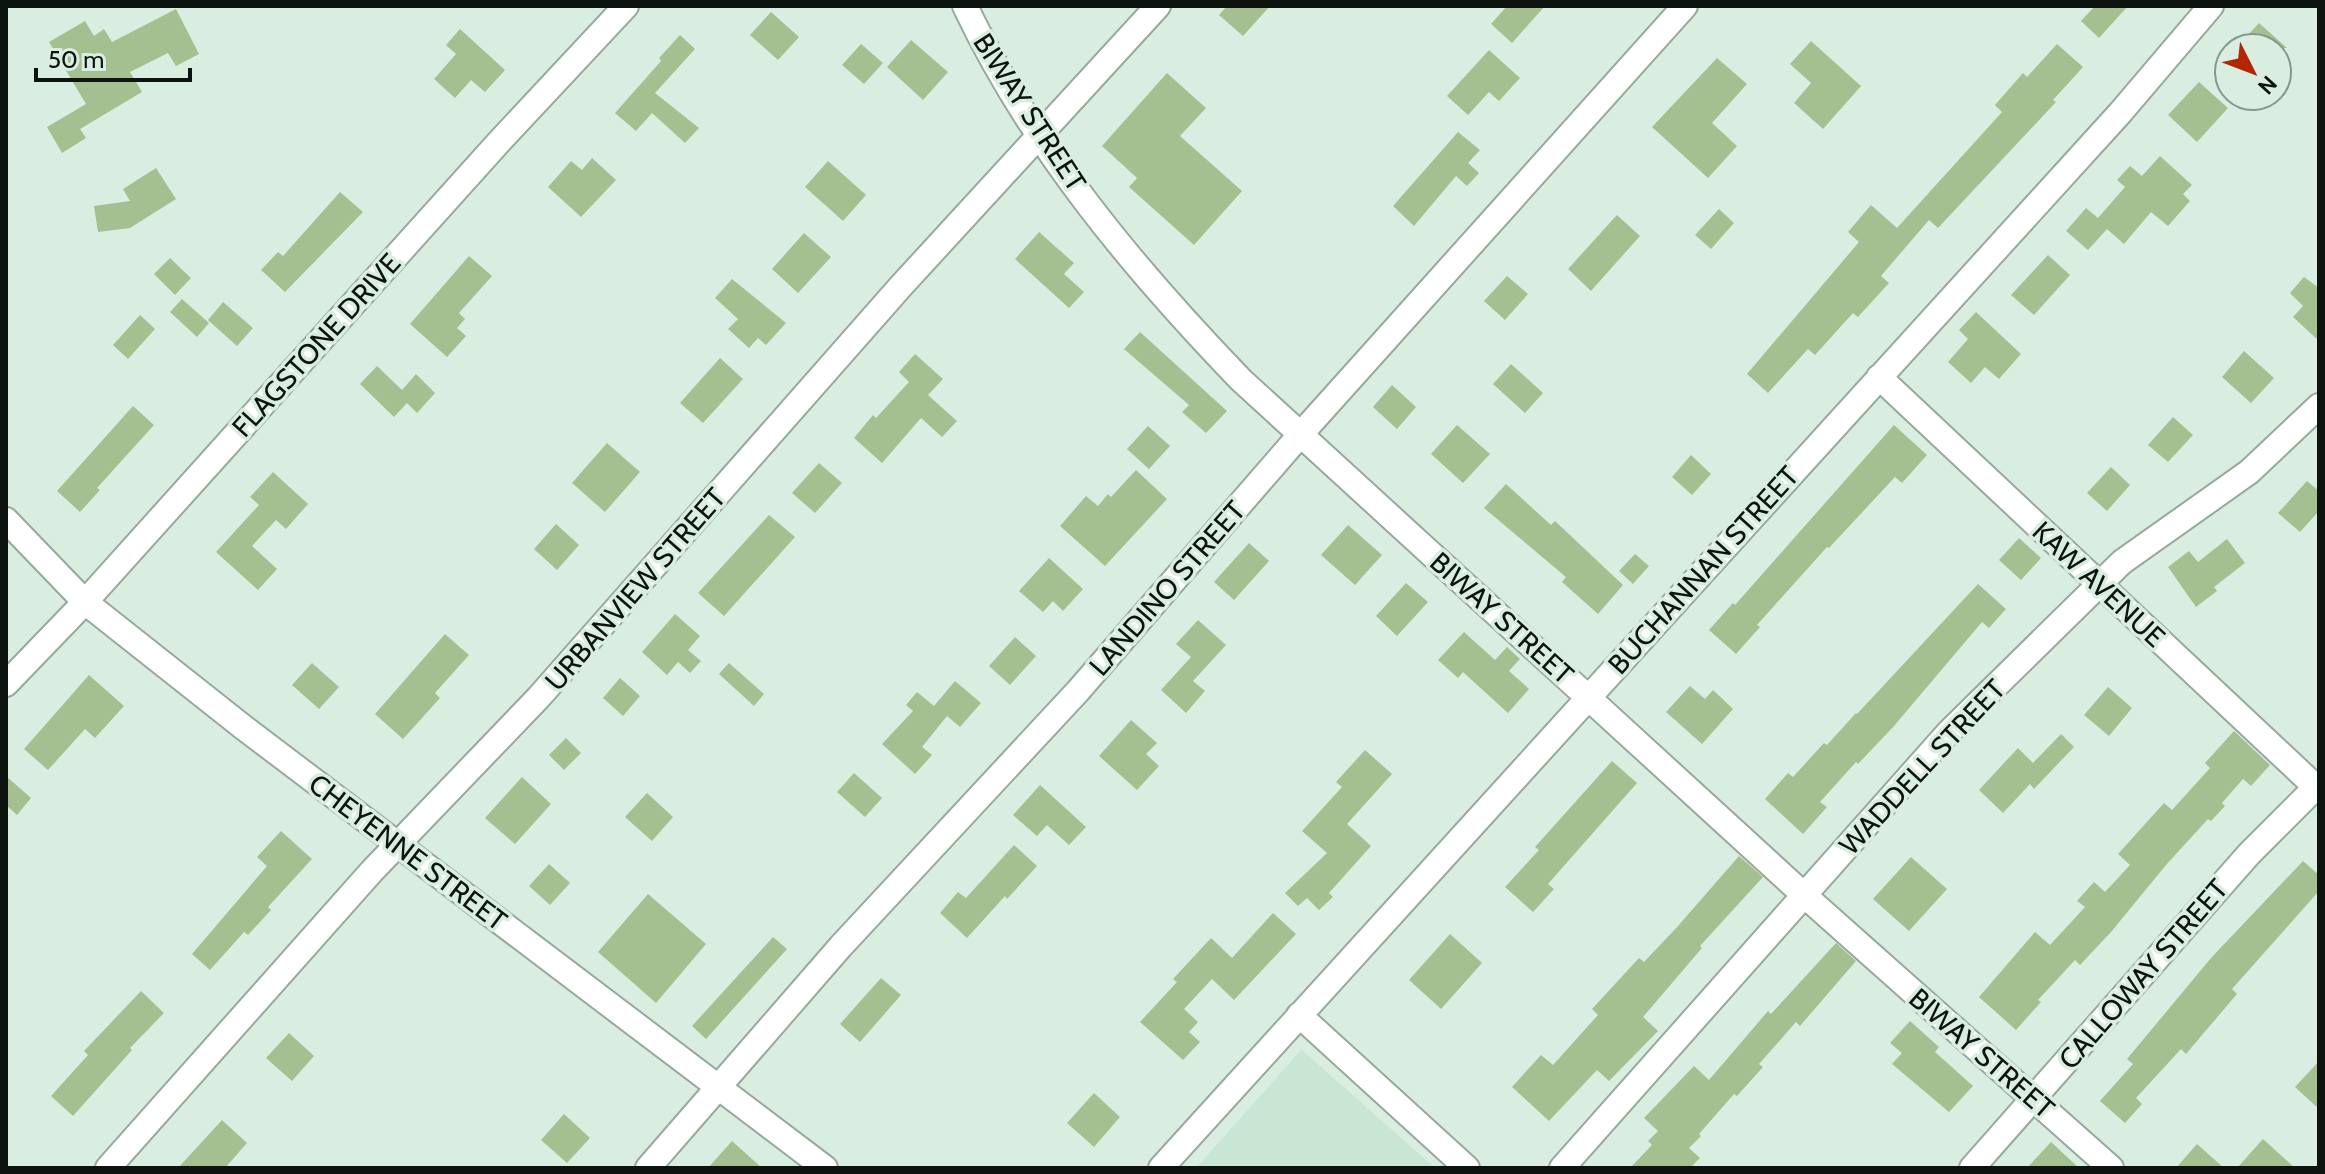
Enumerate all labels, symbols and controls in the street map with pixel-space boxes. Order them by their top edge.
street label: BIWAY STREET [966,27,1094,197]
scale bar [36,32,190,82]
north arrow [2213,32,2293,112]
text: 50 m [48,45,104,74]
text: N [2252,70,2283,100]
street label: FLAGSTONE DRIVE [225,246,407,444]
street label: BUCHANNAN STREET [1601,459,1805,681]
street label: URBANVIEW STREET [538,481,732,697]
street label: LANDINO STREET [1082,494,1252,682]
street label: KAW AVENUE [2026,514,2172,654]
street label: BIWAY STREET [1423,545,1581,691]
street label: WADDELL STREET [1832,672,2012,862]
street label: CHEYENNE STREET [302,766,514,938]
street label: CALLOWAY STREET [2051,872,2235,1076]
street label: BIWAY STREET [1903,981,2062,1125]

